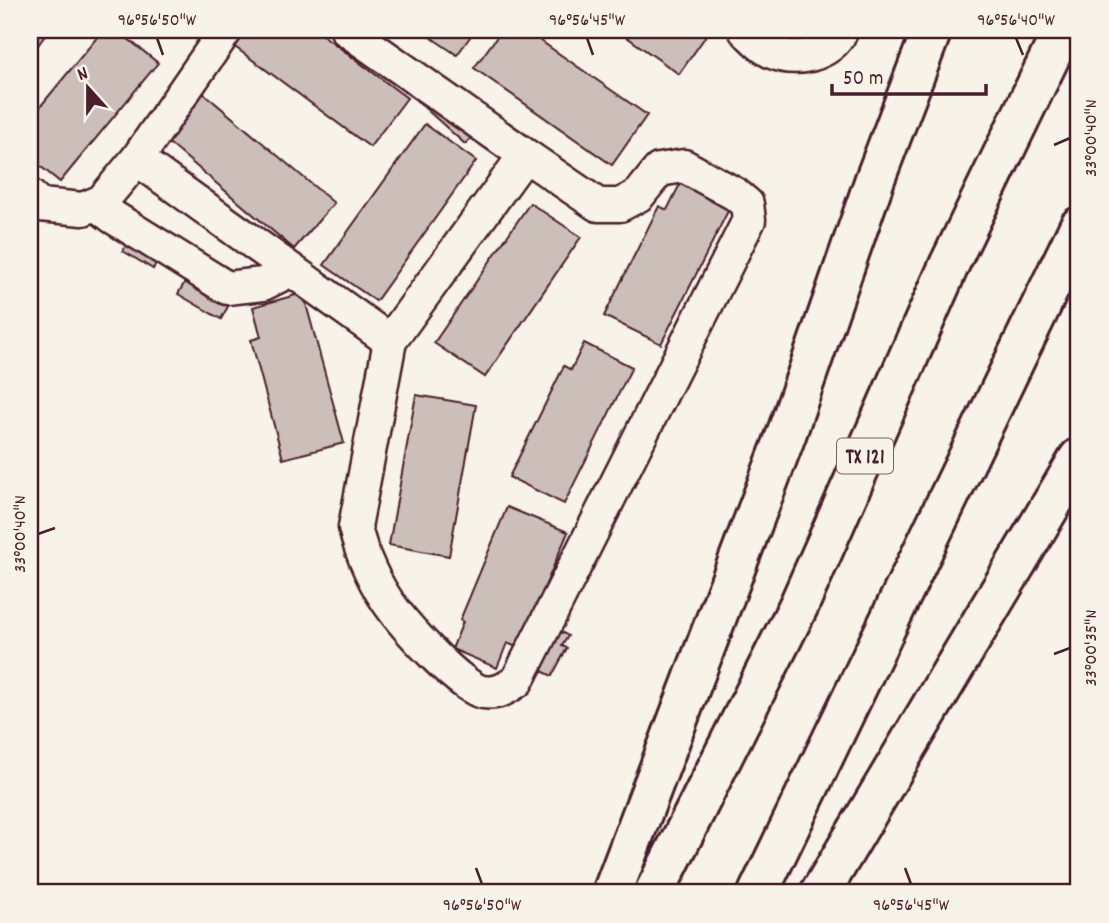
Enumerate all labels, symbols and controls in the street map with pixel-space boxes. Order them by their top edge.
text: 96°56'50"W [118,9,197,34]
text: 96°56'45"W [549,9,626,34]
text: 96°56'40"W [977,9,1055,34]
north arrow [52,52,122,122]
scale bar [832,52,986,96]
text: N [74,61,92,90]
text: 50 m [843,65,883,95]
text: 33°00'40"N [1080,99,1105,177]
road number: TX 121 [837,438,893,474]
text: 33°00'40"N [9,495,34,573]
text: 33°00'35"N [1080,610,1105,686]
text: 96°56'50"W [443,894,522,919]
text: 96°56'45"W [873,894,950,919]

